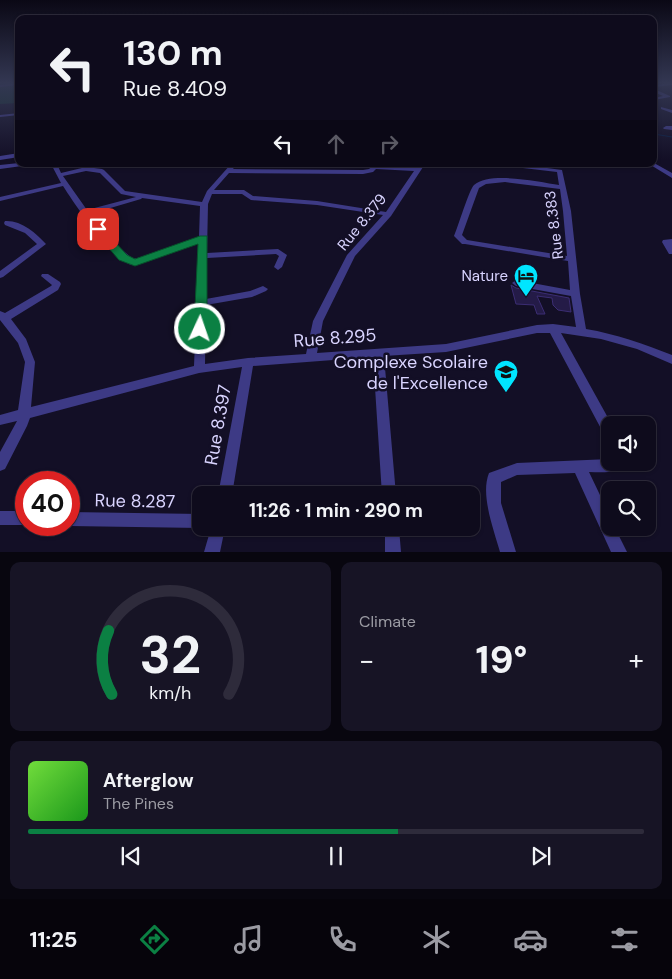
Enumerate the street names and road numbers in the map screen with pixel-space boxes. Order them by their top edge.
street label: Rue 8.379 [333,189,391,255]
street label: Rue 8.383 [540,190,568,260]
street label: Rue 8.295 [293,323,377,353]
street label: Rue 8.397 [199,383,237,467]
street label: Rue 8.287 [94,488,176,514]

